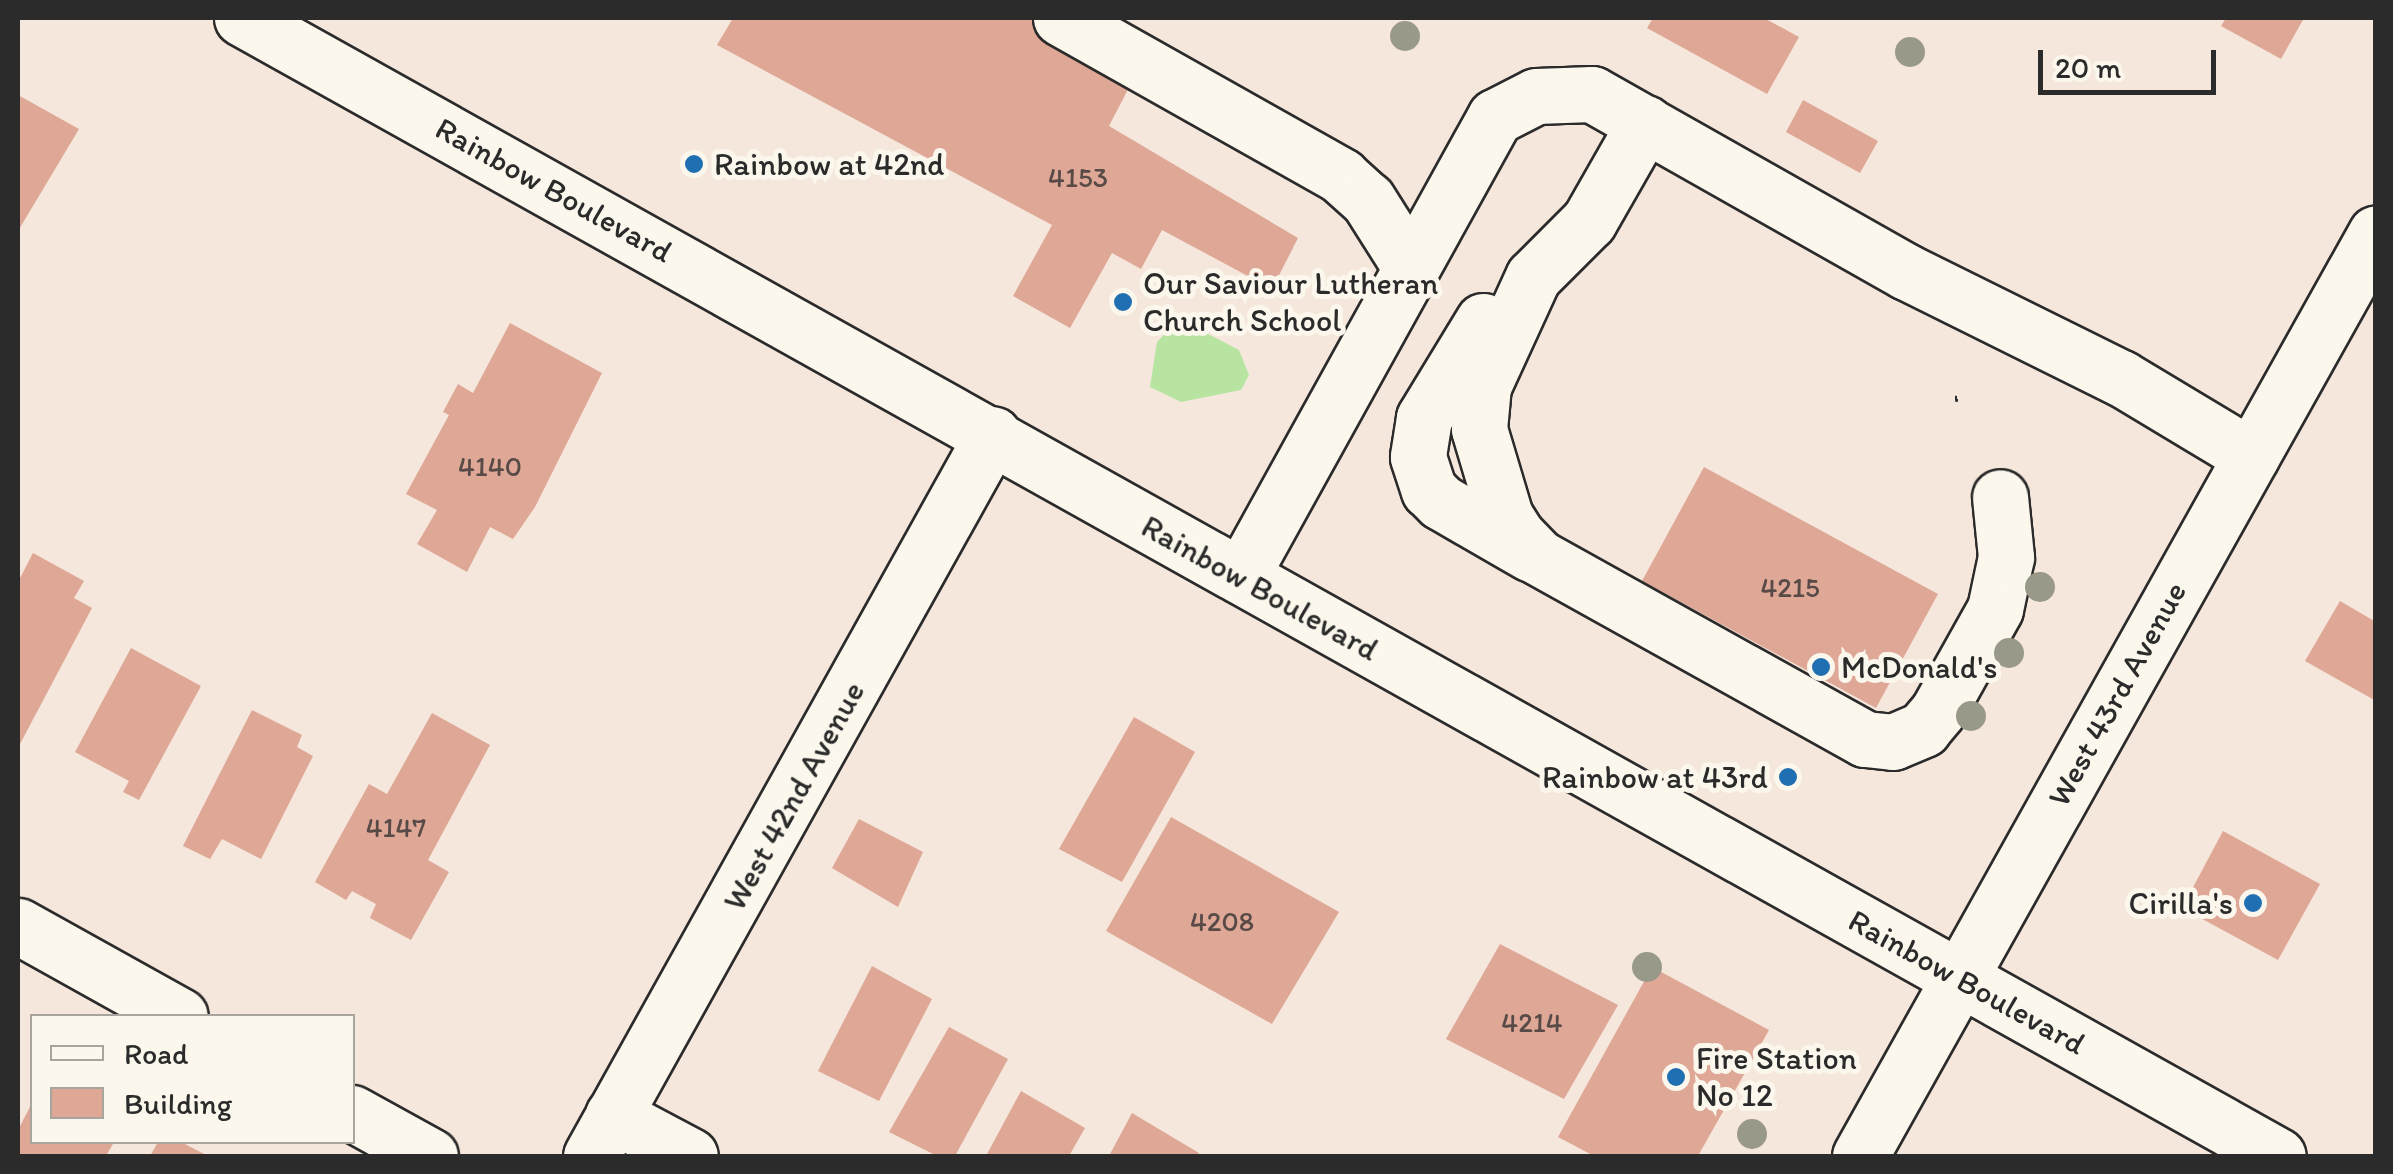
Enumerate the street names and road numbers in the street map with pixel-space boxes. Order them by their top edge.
street label: Rainbow Boulevard [429,109,679,271]
street label: Rainbow Boulevard [1135,507,1385,669]
street label: West 43rd Avenue [2040,576,2194,812]
street label: West 42nd Avenue [716,676,872,916]
street label: Rainbow Boulevard [1842,901,2092,1063]

